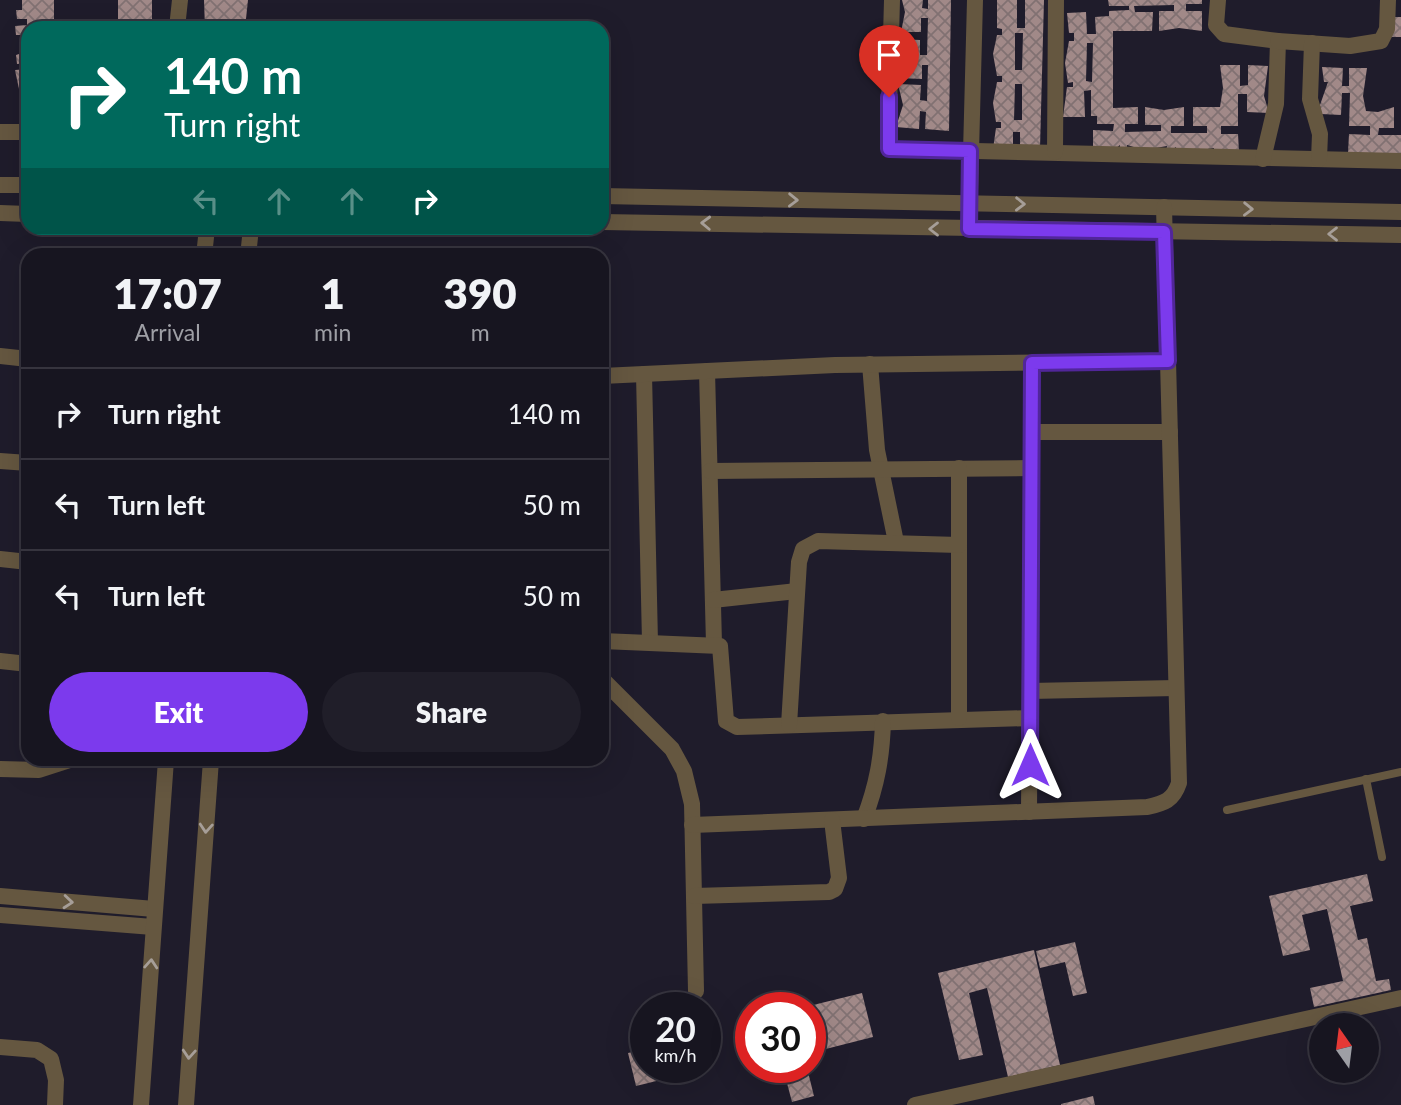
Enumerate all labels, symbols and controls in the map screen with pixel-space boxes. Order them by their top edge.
pin [859,25,919,97]
icon: arrive [870,36,908,74]
text: 140 m [164,46,302,104]
icon: right [49,49,140,140]
text: Turn right [164,105,300,144]
icon: left [187,182,225,220]
icon: ahead [260,182,298,220]
icon: ahead [333,182,371,220]
icon: right [406,182,444,220]
one-way arrow [788,192,798,208]
one-way arrow [1015,197,1026,212]
one-way arrow [1243,201,1253,217]
one-way arrow [701,216,712,231]
one-way arrow [928,221,939,237]
one-way arrow [1327,226,1338,242]
text: 17:07 [113,268,222,318]
text: 1 [321,268,345,318]
text: 390 [444,268,517,318]
text: Arrival [134,318,201,346]
text: min [314,318,351,346]
text: m [471,318,490,346]
icon: right [49,395,87,433]
text: Turn right [108,398,221,430]
text: 140 m [508,398,581,430]
icon: left [49,486,87,524]
text: Turn left [108,489,205,521]
text: 50 m [523,489,581,521]
icon: left [49,577,87,615]
text: Turn left [108,580,205,612]
text: 50 m [523,580,581,612]
button: Exit [49,672,308,752]
button: Share [322,672,581,752]
position arrow [993,728,1067,802]
one-way arrow [199,822,214,833]
one-way arrow [63,894,74,909]
one-way arrow [143,958,158,969]
speed limit sign: 30 [735,992,826,1083]
text: 20 [655,1007,696,1049]
north arrow [1309,1013,1379,1083]
map controls [1309,1013,1379,1083]
text: km/h [654,1044,697,1066]
one-way arrow [182,1049,197,1060]

